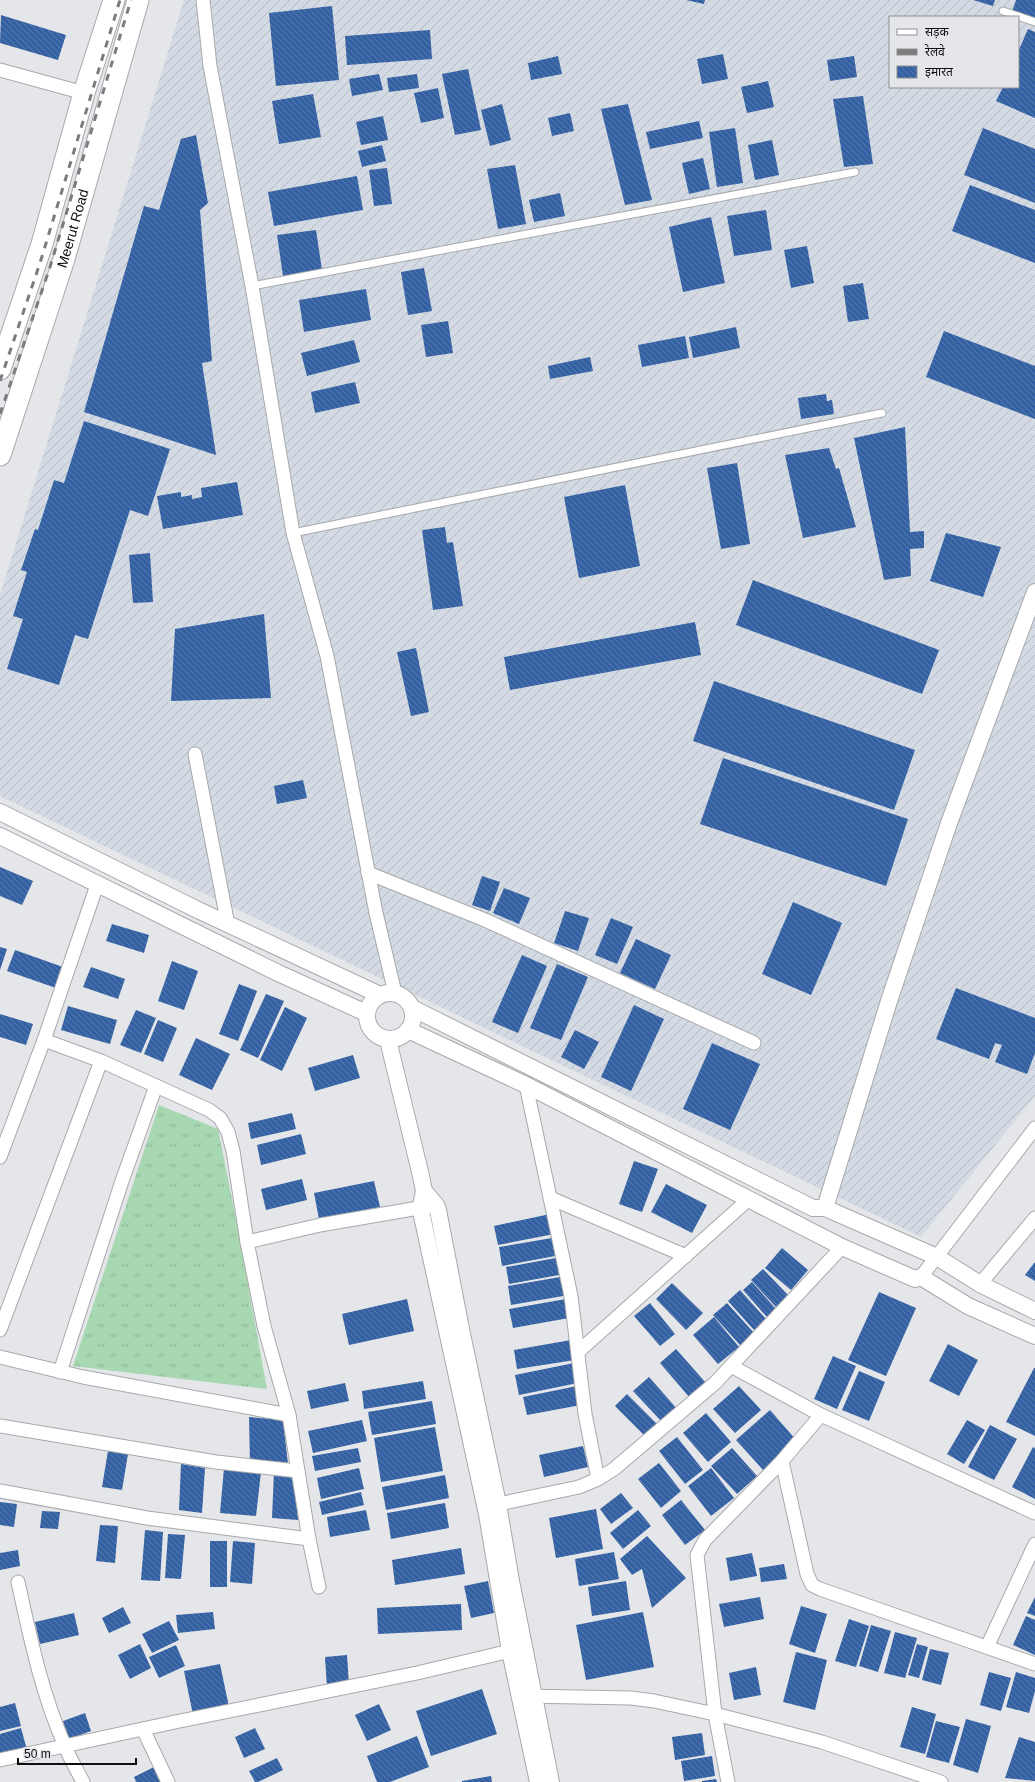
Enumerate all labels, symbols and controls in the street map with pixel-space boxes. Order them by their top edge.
legend [889,16,1019,88]
text: सड़क [925,25,950,39]
text: रेलवे [925,44,945,59]
text: इमारत [925,65,954,79]
street label: Meerut Road [54,187,92,270]
scale bar [18,1740,136,1766]
text: 50 m [24,1747,51,1761]

